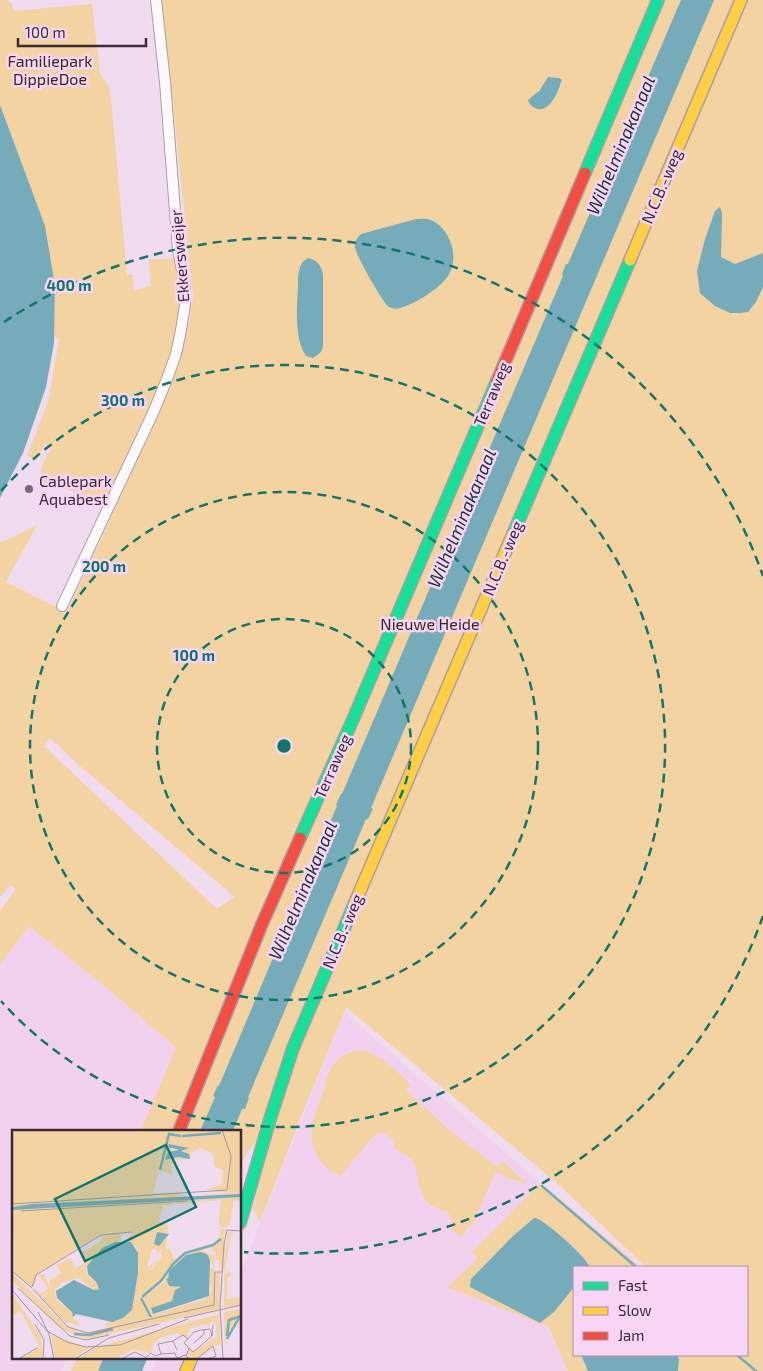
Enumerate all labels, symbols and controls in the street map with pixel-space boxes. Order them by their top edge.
scale bar [18,15,145,47]
text: 100 m [25,23,66,41]
park label: Familiepark DippieDoe [8,51,92,88]
water label: Wilhelminakanaal [581,72,659,218]
street label: N.C.B.-weg [637,146,685,226]
street label: Ekkersweijer [165,208,194,303]
text: 400 m [47,276,91,294]
street label: Terraweg [469,359,513,429]
text: 300 m [101,391,145,409]
water label: Wilhelminakanaal [422,445,500,591]
place label: Cablepark Aquabest [39,471,112,508]
marker: Cablepark Aquabest [23,483,35,495]
street label: N.C.B.-weg [478,518,526,598]
text: 200 m [82,557,126,575]
park label: Nieuwe Heide [380,614,480,633]
text: 100 m [173,646,215,664]
street label: Terraweg [309,731,355,801]
centre of rings [275,737,293,755]
water label: Wilhelminakanaal [263,817,341,963]
street label: N.C.B.-weg [318,891,366,971]
inset map [12,1130,241,1358]
legend [573,1266,748,1356]
text: Fast [618,1276,648,1294]
text: Slow [618,1301,652,1319]
text: Jam [618,1326,644,1344]

